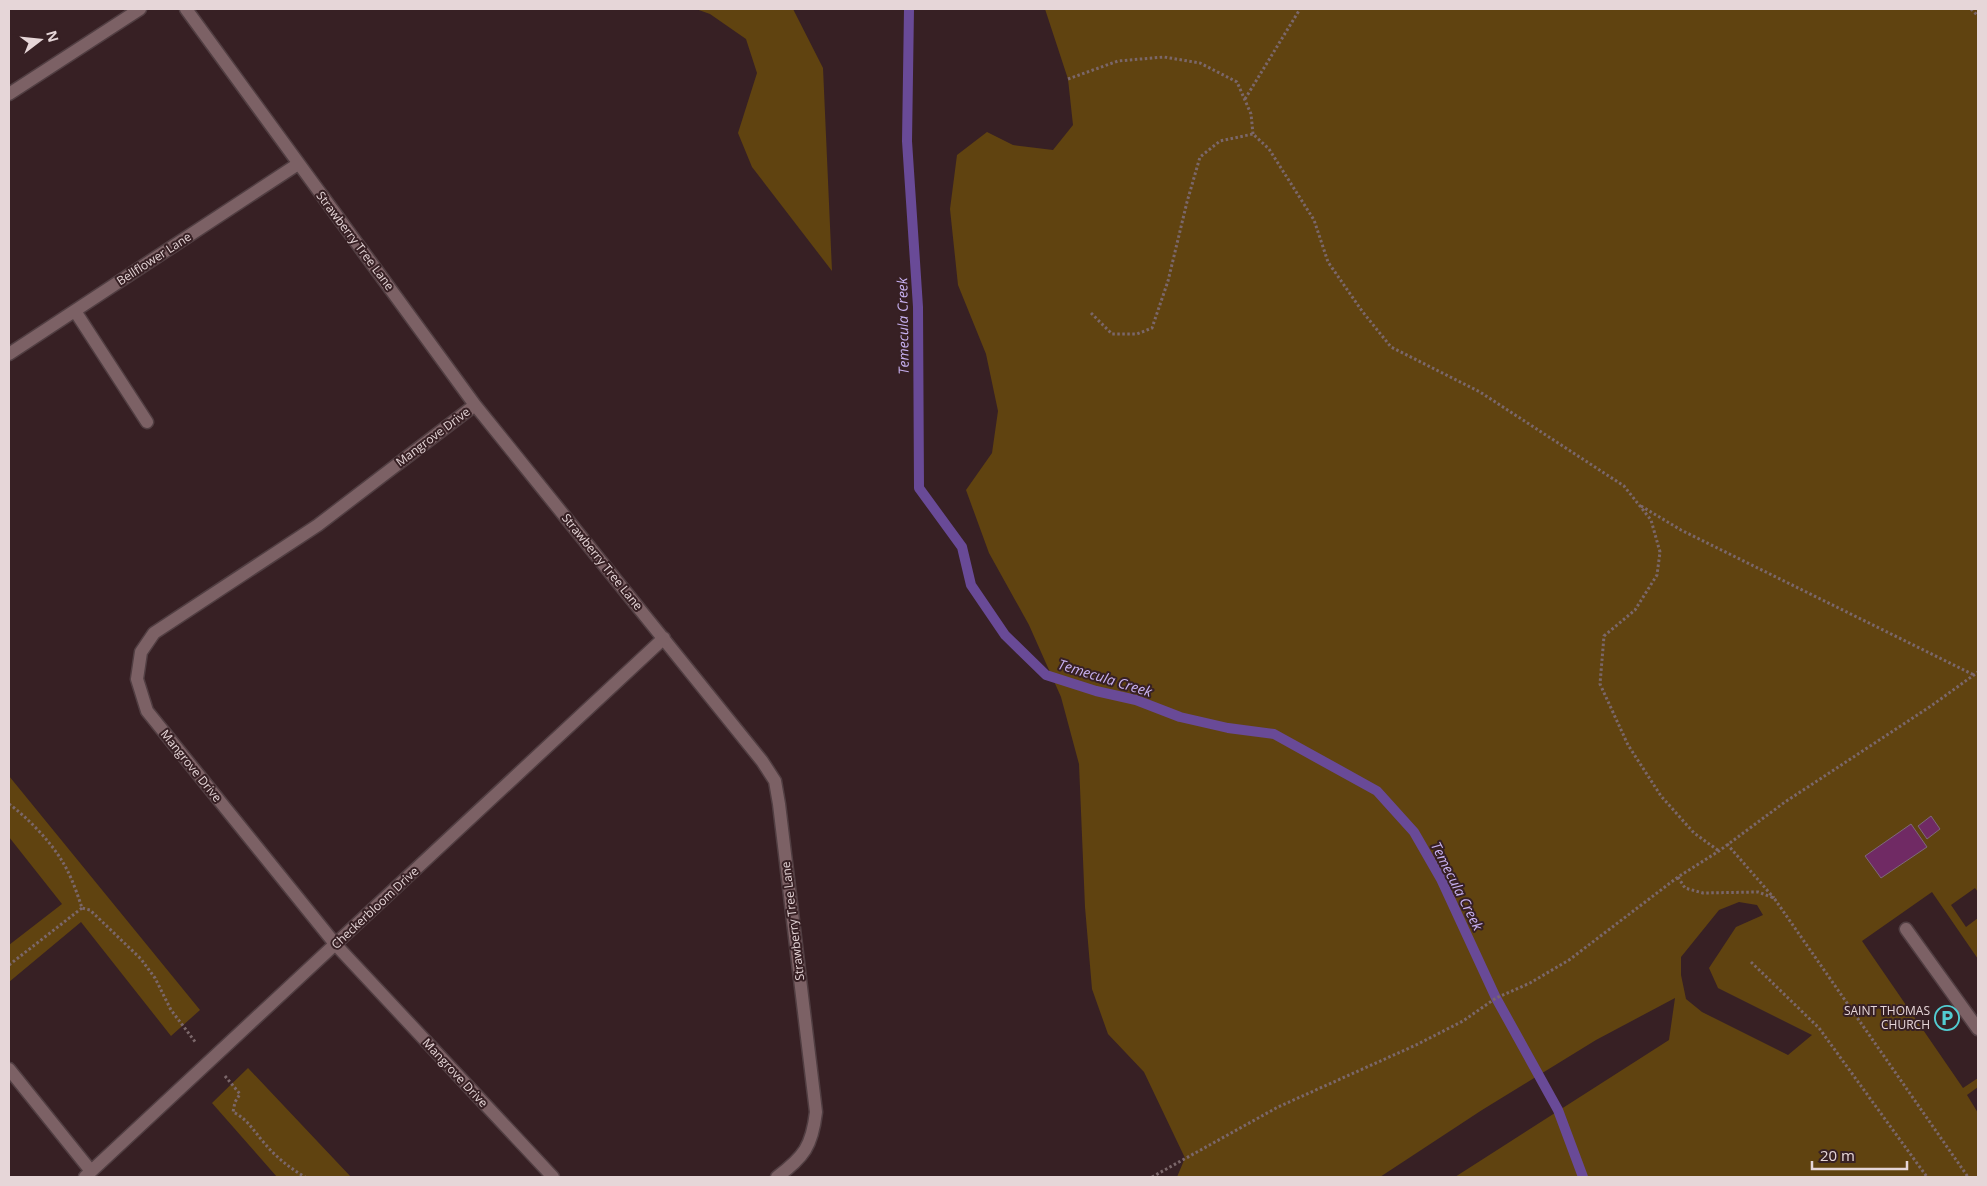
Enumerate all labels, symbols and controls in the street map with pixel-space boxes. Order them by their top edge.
north arrow [15,15,65,65]
text: N [42,28,64,44]
street label: Strawberry Tree Lane [313,188,398,294]
street label: Bellflower Lane [113,228,195,289]
water label: Temecula Creek [892,276,913,375]
street label: Mangrove Drive [392,403,473,470]
street label: Strawberry Tree Lane [558,510,647,614]
water label: Temecula Creek [1056,654,1155,701]
street label: Mangrove Drive [157,726,226,806]
water label: Temecula Creek [1427,838,1488,934]
street label: Strawberry Tree Lane [777,860,808,982]
street label: Checkerbloom Drive [327,862,422,953]
place label: SAINT THOMAS CHURCH [1844,1002,1930,1033]
parking icon: SAINT THOMAS CHURCH [1934,1005,1960,1031]
street label: Mangrove Drive [419,1034,492,1111]
scale bar [1812,1138,1907,1170]
text: 20 m [1820,1145,1855,1165]

